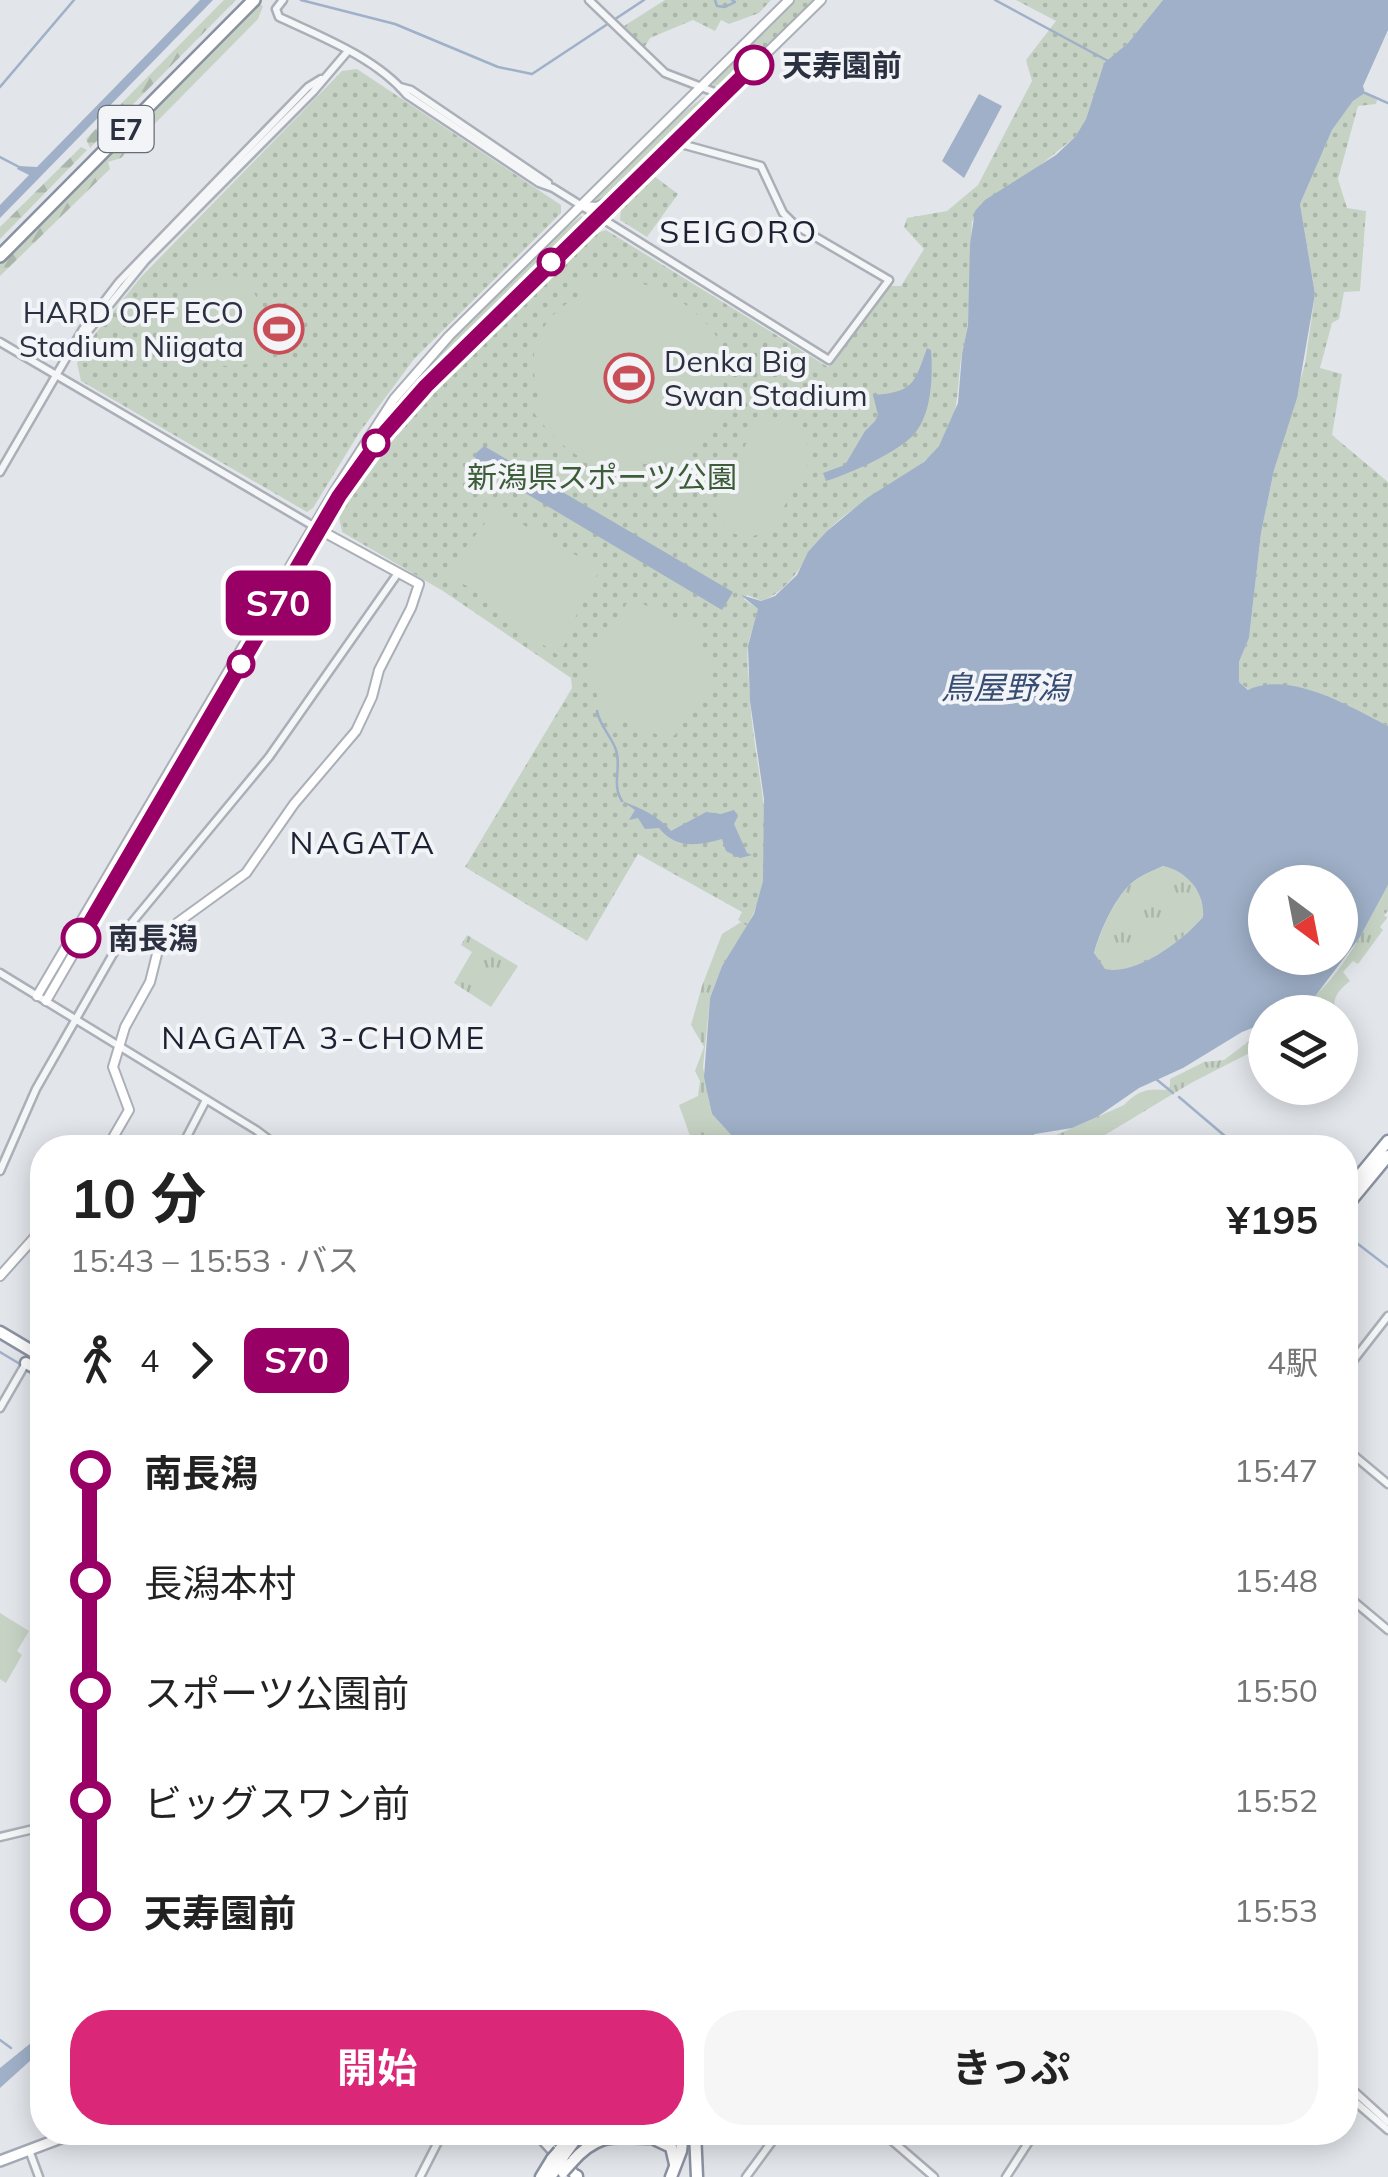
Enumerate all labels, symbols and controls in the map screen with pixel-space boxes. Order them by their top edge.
marker: 天寿園前 [735,46,773,84]
place label: 天寿園前 [782,46,902,84]
road number: E7 [98,106,154,152]
district label: SEIGORO [659,211,819,251]
unlabelled marker [538,249,564,275]
place label: HARD OFF ECO Stadium Niigata [19,293,244,365]
sports icon: HARD OFF ECO Stadium Niigata [253,303,305,355]
place label: Denka Big Swan Stadium [664,342,868,414]
sports icon: Denka Big Swan Stadium [603,352,655,404]
unlabelled marker [363,430,389,456]
park label: 新潟県スポーツ公園 [467,458,737,496]
line badge: S70 [220,570,336,636]
text: S70 [246,581,310,625]
unlabelled marker [228,651,254,677]
water label: 鳥屋野潟 [941,667,1073,707]
district label: NAGATA [290,822,436,862]
north arrow [1248,865,1358,975]
map controls [1248,865,1358,1105]
marker: 南長潟 [62,919,100,957]
place label: 南長潟 [108,919,198,957]
button: layers [1248,995,1358,1105]
district label: NAGATA 3-CHOME [161,1017,487,1057]
text: 10 分 [70,1163,206,1232]
text: ¥195 [1227,1196,1318,1244]
text: 15:43 – 15:53 · バス [70,1240,359,1280]
icon: walk [70,1333,125,1388]
icon: forward [174,1333,229,1388]
text: S70 [264,1338,329,1382]
text: 4 [140,1340,159,1380]
text: 4駅 [1267,1342,1318,1382]
text: 南長潟 [144,1449,258,1497]
text: 15:47 [1234,1450,1318,1490]
text: 長潟本村 [144,1559,296,1607]
text: 15:48 [1234,1560,1318,1600]
text: スポーツ公園前 [144,1669,409,1717]
text: 15:50 [1234,1670,1318,1710]
text: ビッグスワン前 [144,1779,410,1827]
text: 15:52 [1234,1780,1318,1820]
text: 天寿園前 [144,1889,296,1937]
text: 15:53 [1234,1890,1318,1930]
button: 開始 [70,2010,684,2125]
button: きっぷ [704,2010,1318,2125]

